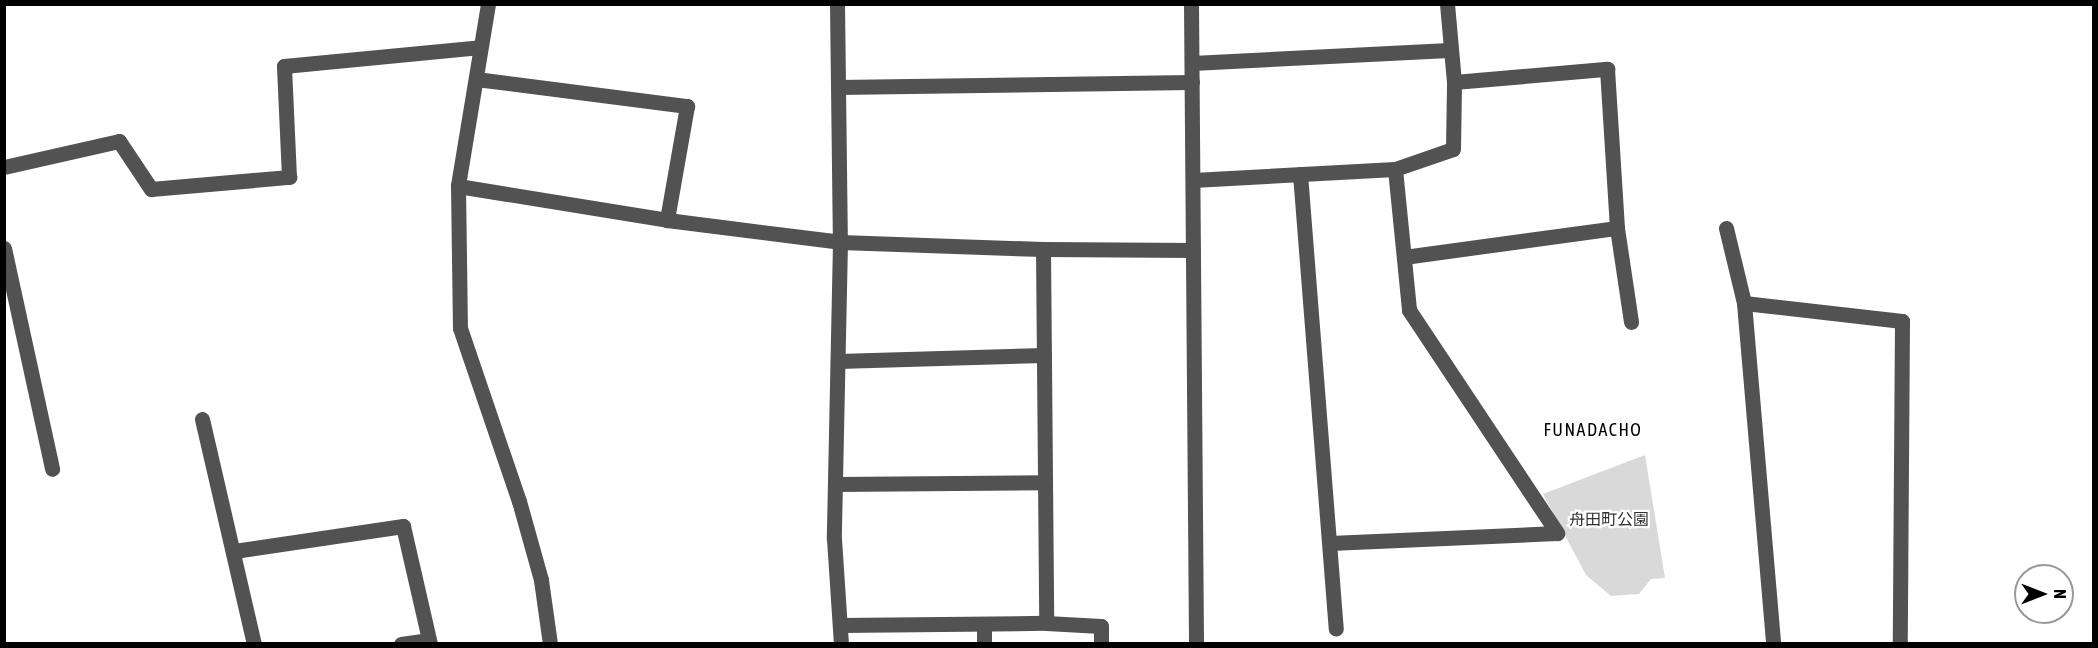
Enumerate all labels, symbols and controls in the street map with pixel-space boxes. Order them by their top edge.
district label: FUNADACHO [1544,419,1642,441]
park label: 舟田町公園 [1569,509,1649,529]
north arrow [2014,564,2074,624]
text: N [2051,589,2069,599]

